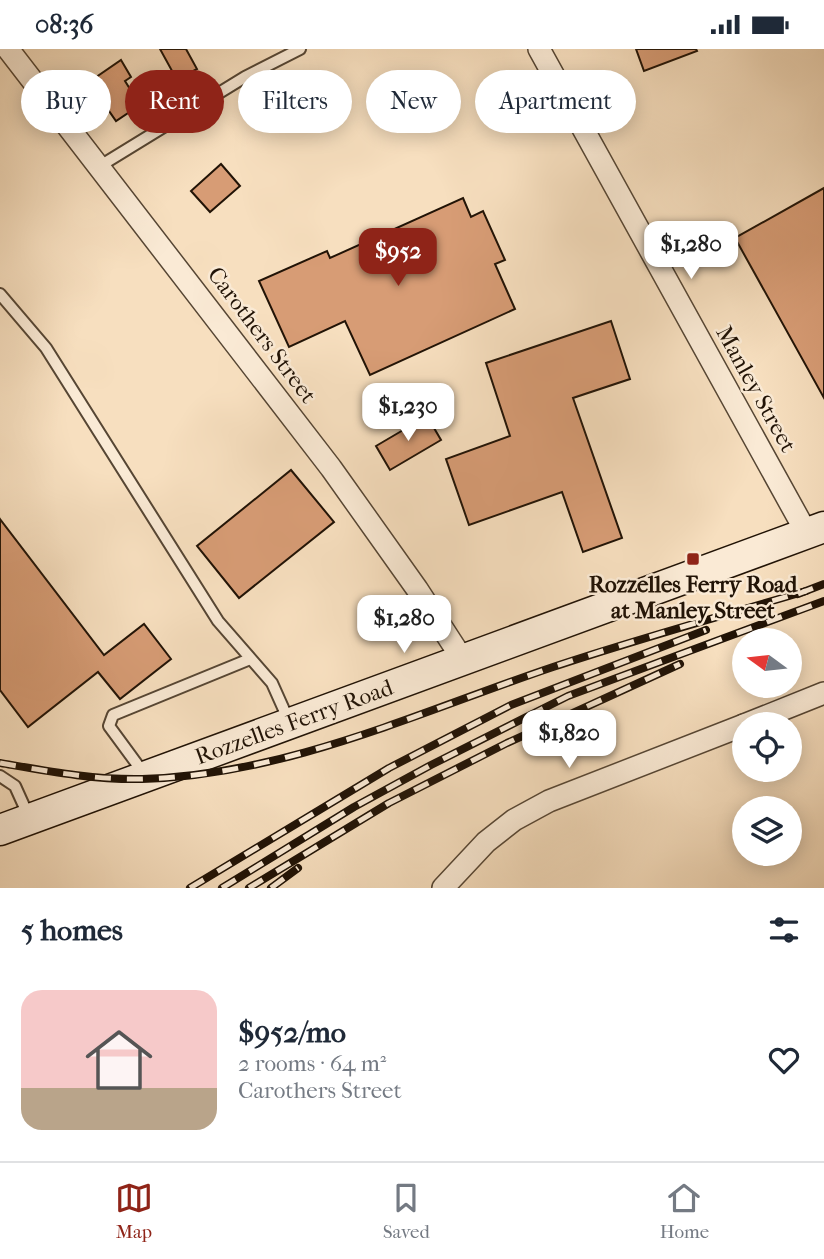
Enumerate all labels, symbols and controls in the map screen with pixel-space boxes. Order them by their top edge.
text: 08:36 [35,9,93,40]
chip: Buy [21,70,111,133]
chip: Rent [125,70,224,133]
chip: Filters [238,70,352,133]
chip: New [366,70,461,133]
chip: Apartment [475,70,636,133]
pin: $1,280 [634,222,748,281]
pin: $952 [357,229,439,288]
text: $1,280 [660,230,722,257]
text: $952 [375,237,421,264]
street label: Carothers Street [202,262,322,408]
street label: Manley Street [710,321,802,457]
pin: $1,230 [351,383,465,443]
text: $1,230 [378,392,438,419]
marker: Rozzelles Ferry Road at Manley Street [685,551,701,567]
place label: Rozzelles Ferry Road at Manley Street [589,571,799,624]
pin: $1,280 [347,595,461,655]
text: $1,280 [373,604,435,631]
north arrow [732,628,802,698]
map controls [732,628,802,866]
street label: Rozzelles Ferry Road [191,673,397,770]
pin: $1,820 [512,711,626,770]
button: locate [732,712,802,782]
text: $1,820 [538,719,600,746]
button: layers [732,796,802,866]
icon: filters [765,911,803,949]
text: 5 homes [21,913,123,948]
text: $952/mo [238,1015,346,1050]
icon: home [77,1018,161,1102]
icon: heart [765,1041,803,1079]
text: 2 rooms · 64 m² [238,1050,386,1077]
text: Carothers Street [238,1077,402,1104]
tab: Map [115,1179,153,1243]
tab: Saved [383,1179,430,1243]
tab: Home [660,1179,709,1243]

